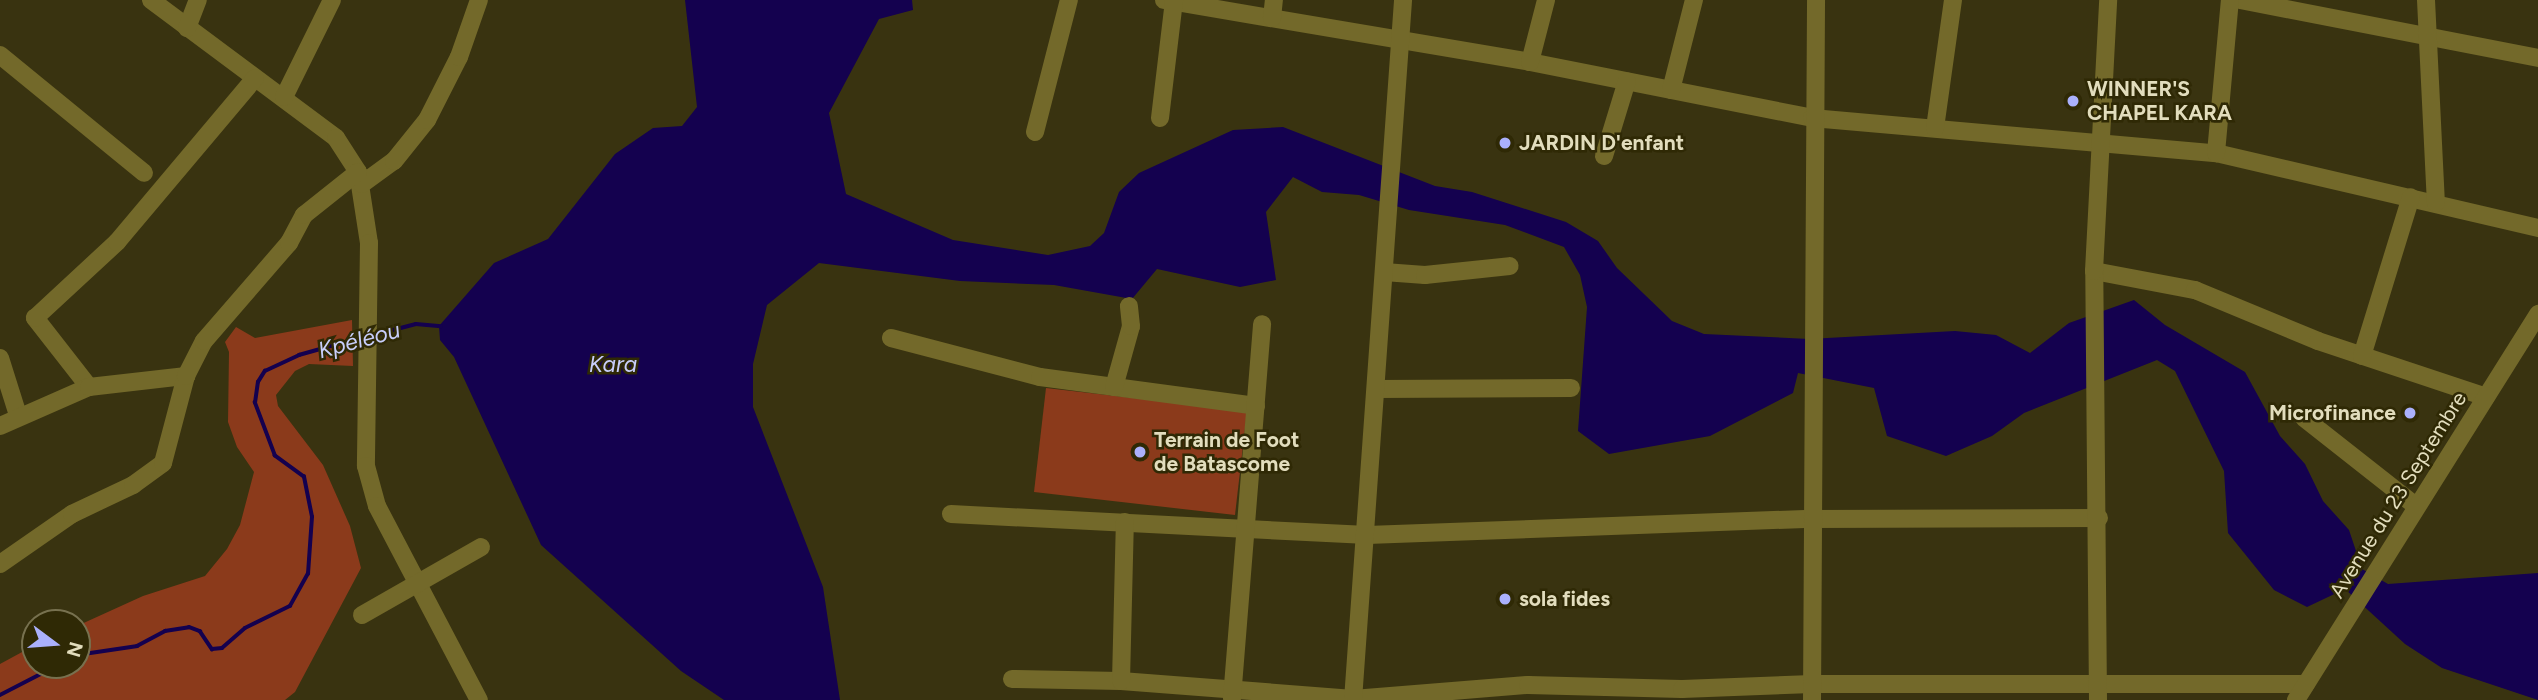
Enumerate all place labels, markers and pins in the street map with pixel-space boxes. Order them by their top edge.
place label: WINNER'S CHAPEL KARA [2087,76,2232,126]
marker: WINNER'S CHAPEL KARA [2065,93,2081,109]
place label: JARDIN D'enfant [1519,130,1684,156]
marker: JARDIN D'enfant [1497,135,1513,151]
place label: Microfinance [2269,400,2396,426]
marker: Microfinance [2402,405,2418,421]
place label: Terrain de Foot de Batascome [1154,427,1299,477]
marker: Terrain de Foot de Batascome [1132,444,1148,460]
place label: sola fides [1519,586,1610,612]
marker: sola fides [1497,591,1513,607]

